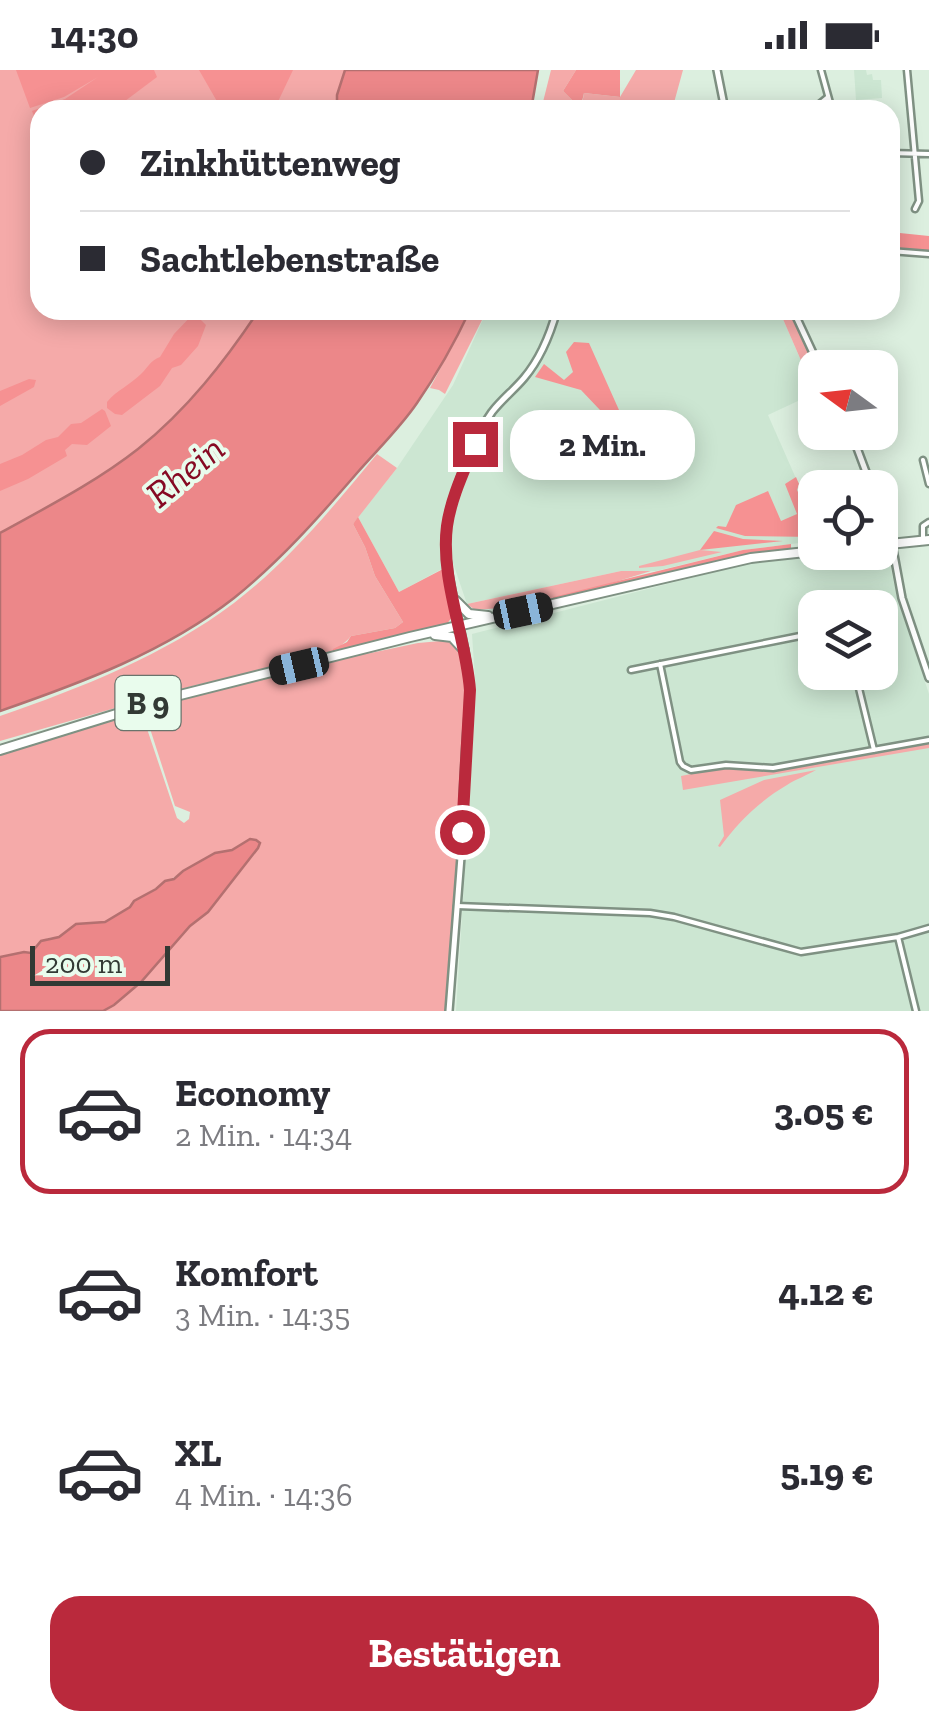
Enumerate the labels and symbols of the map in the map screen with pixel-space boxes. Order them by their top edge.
north arrow [798,350,898,450]
callout: 2 Min. [510,409,695,479]
route end [453,422,498,467]
water label: Rhein [136,425,234,517]
car [491,590,555,632]
car [266,645,332,687]
road number: B 9 [116,676,180,730]
route start [440,810,485,855]
scale bar [30,941,170,986]

